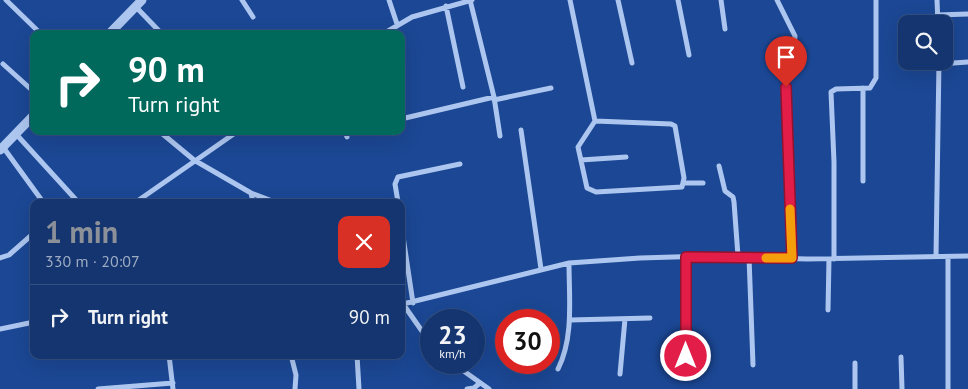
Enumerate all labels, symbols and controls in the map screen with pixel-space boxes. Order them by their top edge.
map controls [898,15,953,70]
button: search [898,15,953,70]
pin [765,36,807,87]
icon: arrive [772,43,800,71]
text: 90 m [128,46,205,92]
icon: right [45,50,110,115]
text: Turn right [128,90,220,118]
text: 1 min [45,212,118,251]
button: close [338,216,390,268]
text: 330 m · 20:07 [45,251,140,271]
icon: right [45,303,73,331]
text: Turn right [88,305,168,329]
text: 90 m [349,305,390,329]
speed limit sign: 30 [495,309,560,374]
text: 23 [438,319,467,351]
position arrow [659,329,711,381]
text: km/h [439,346,466,361]

